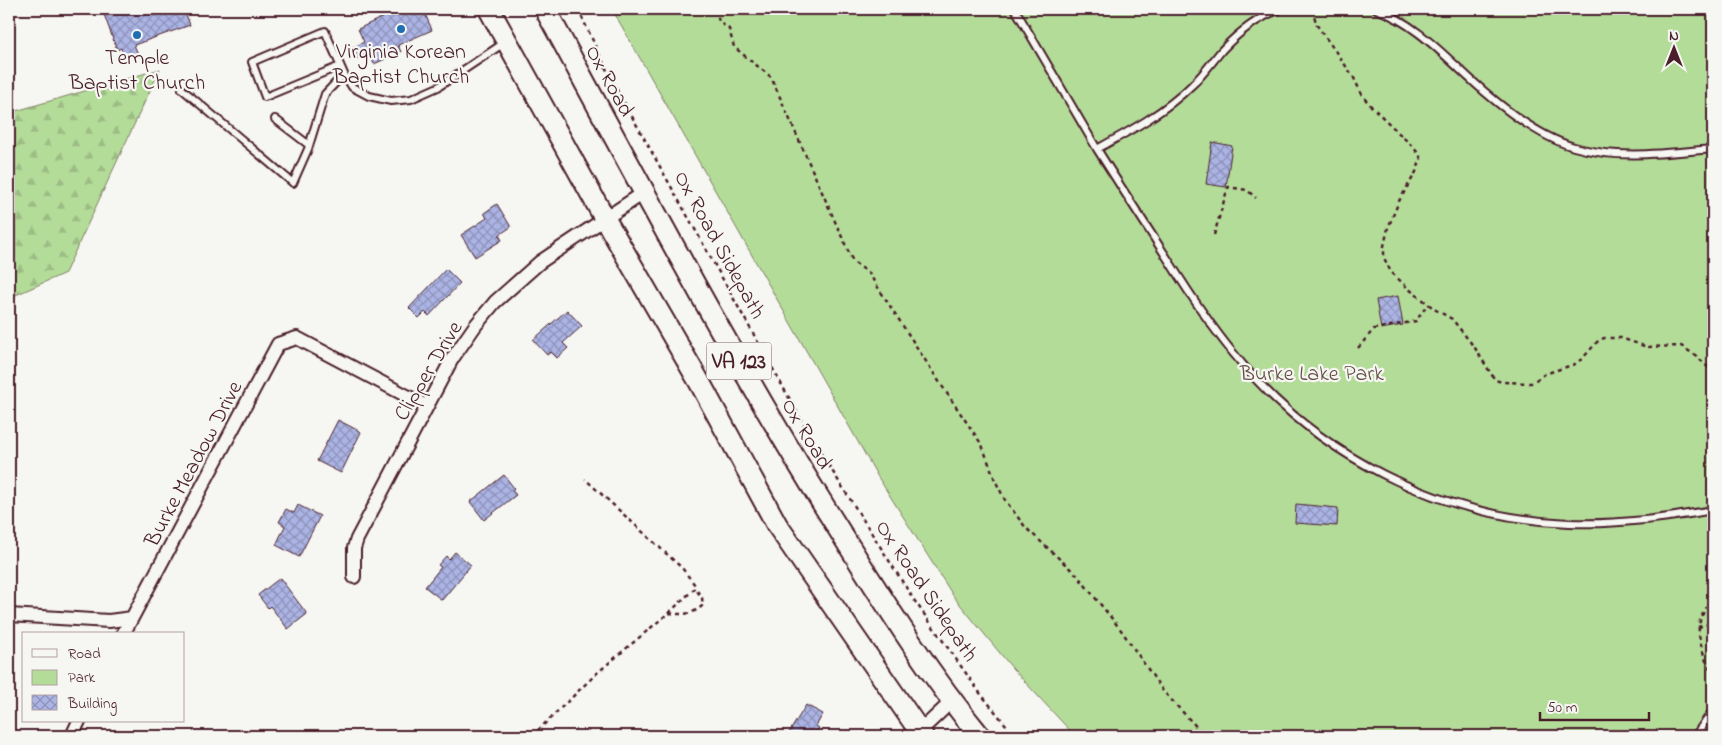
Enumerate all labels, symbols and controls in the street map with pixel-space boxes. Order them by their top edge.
north arrow [1650,22,1700,72]
marker: Virginia Korean Baptist Church [395,23,407,35]
text: N [1669,26,1679,47]
marker: Temple Baptist Church [131,29,143,41]
place label: Virginia Korean Baptist Church [332,37,469,94]
street label: Ox Road [576,40,641,123]
place label: Temple Baptist Church [68,43,205,100]
street label: Ox Road Sidepath [664,165,772,325]
street label: Clipper Drive [387,315,472,428]
road number: VA 123 [706,342,772,380]
park label: Burke Lake Park [1239,359,1384,391]
street label: Burke Meadow Drive [137,376,252,554]
street label: Ox Road [772,393,839,476]
street label: Ox Road Sidepath [866,514,985,669]
legend [22,632,185,722]
text: Road [68,643,101,665]
text: Park [68,667,96,689]
scale bar [1540,690,1648,722]
text: Building [67,693,117,716]
text: 50 m [1547,697,1578,719]

